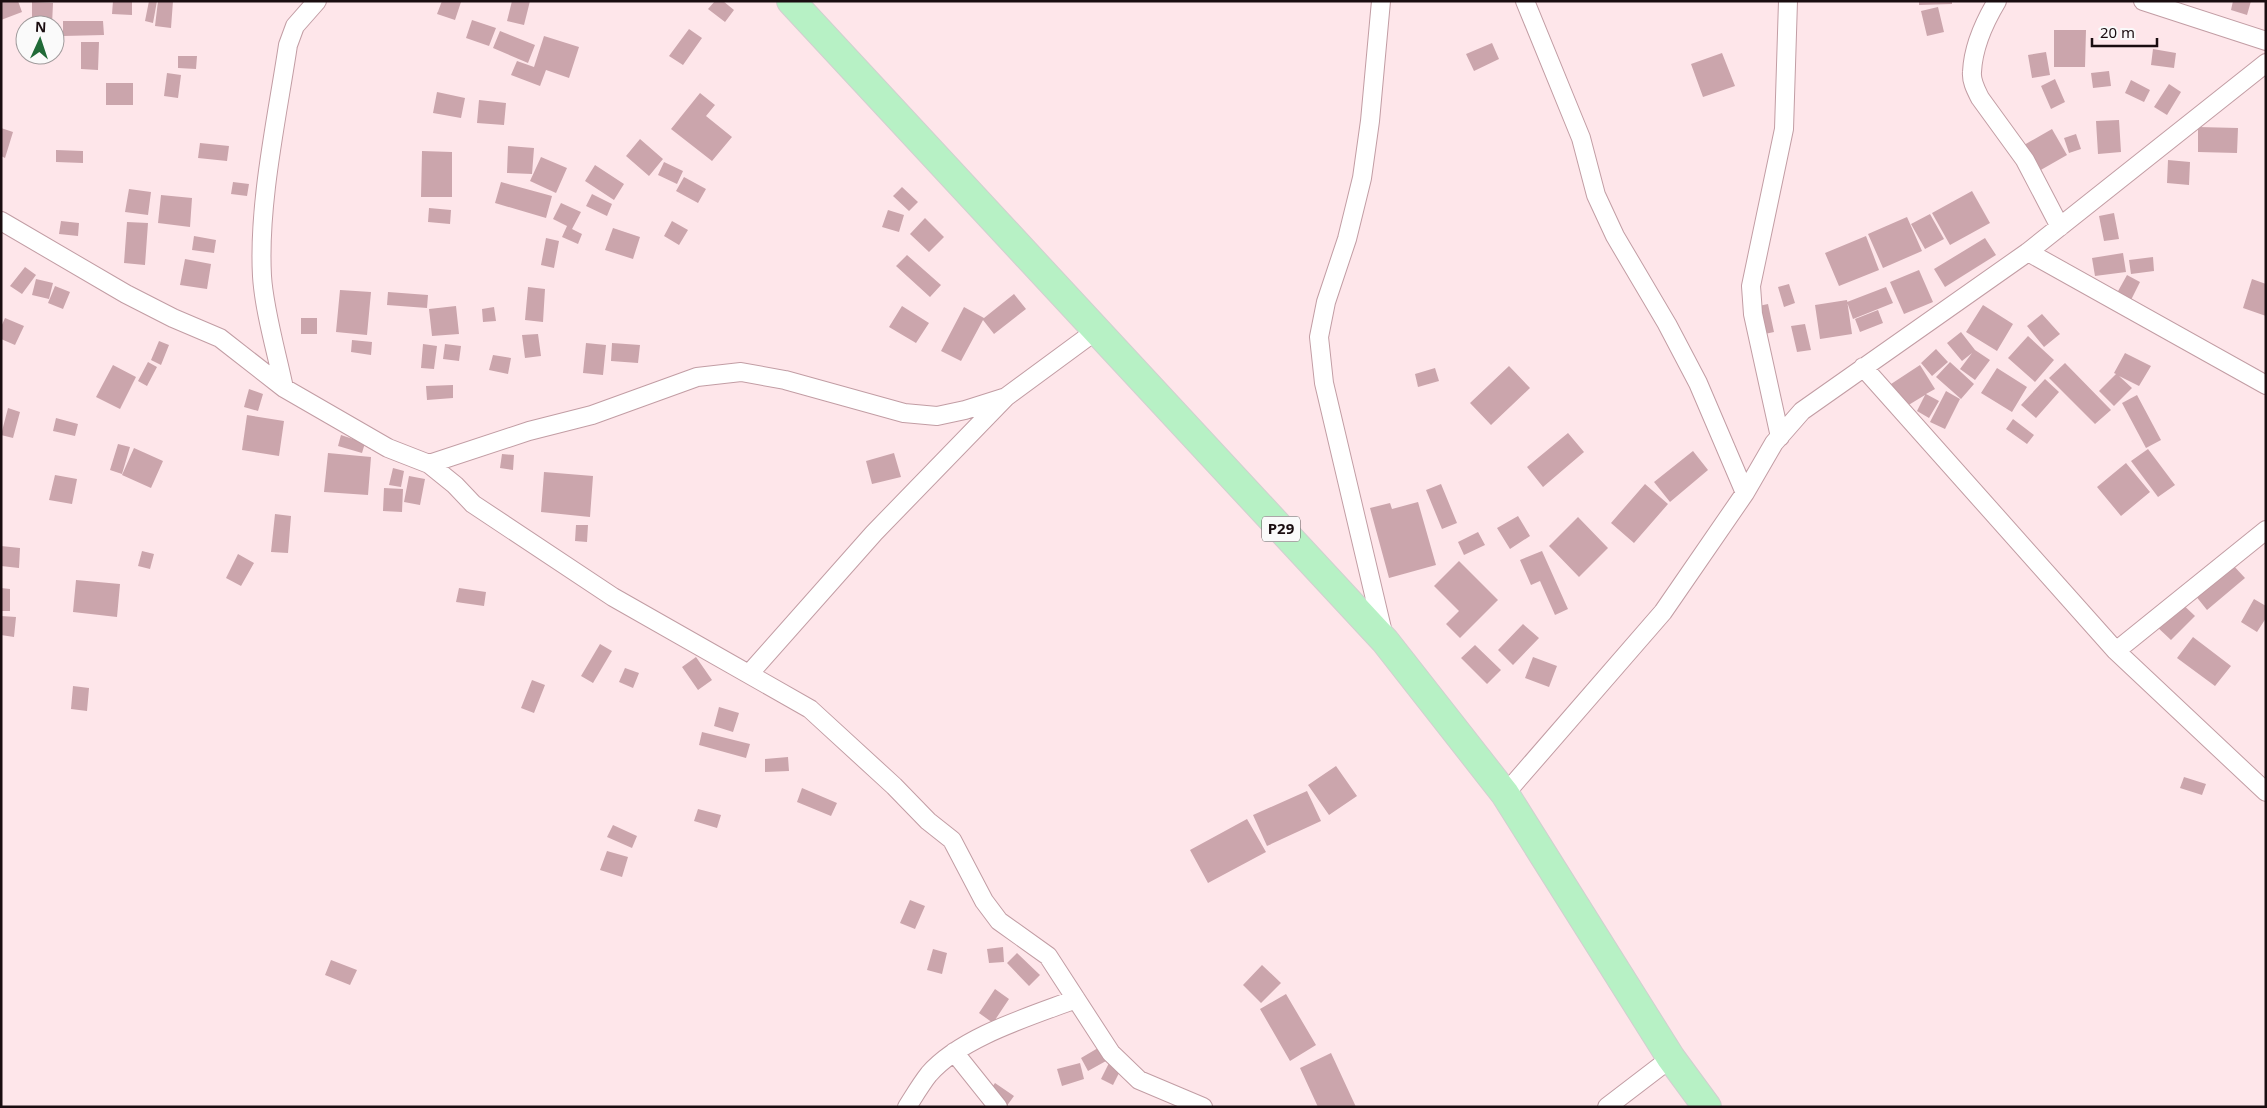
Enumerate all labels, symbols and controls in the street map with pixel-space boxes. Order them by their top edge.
north arrow [15,15,65,65]
scale bar [2092,15,2157,47]
text: N [35,17,47,36]
text: 20 m [2100,22,2135,42]
road number: P29 [1262,516,1300,542]

